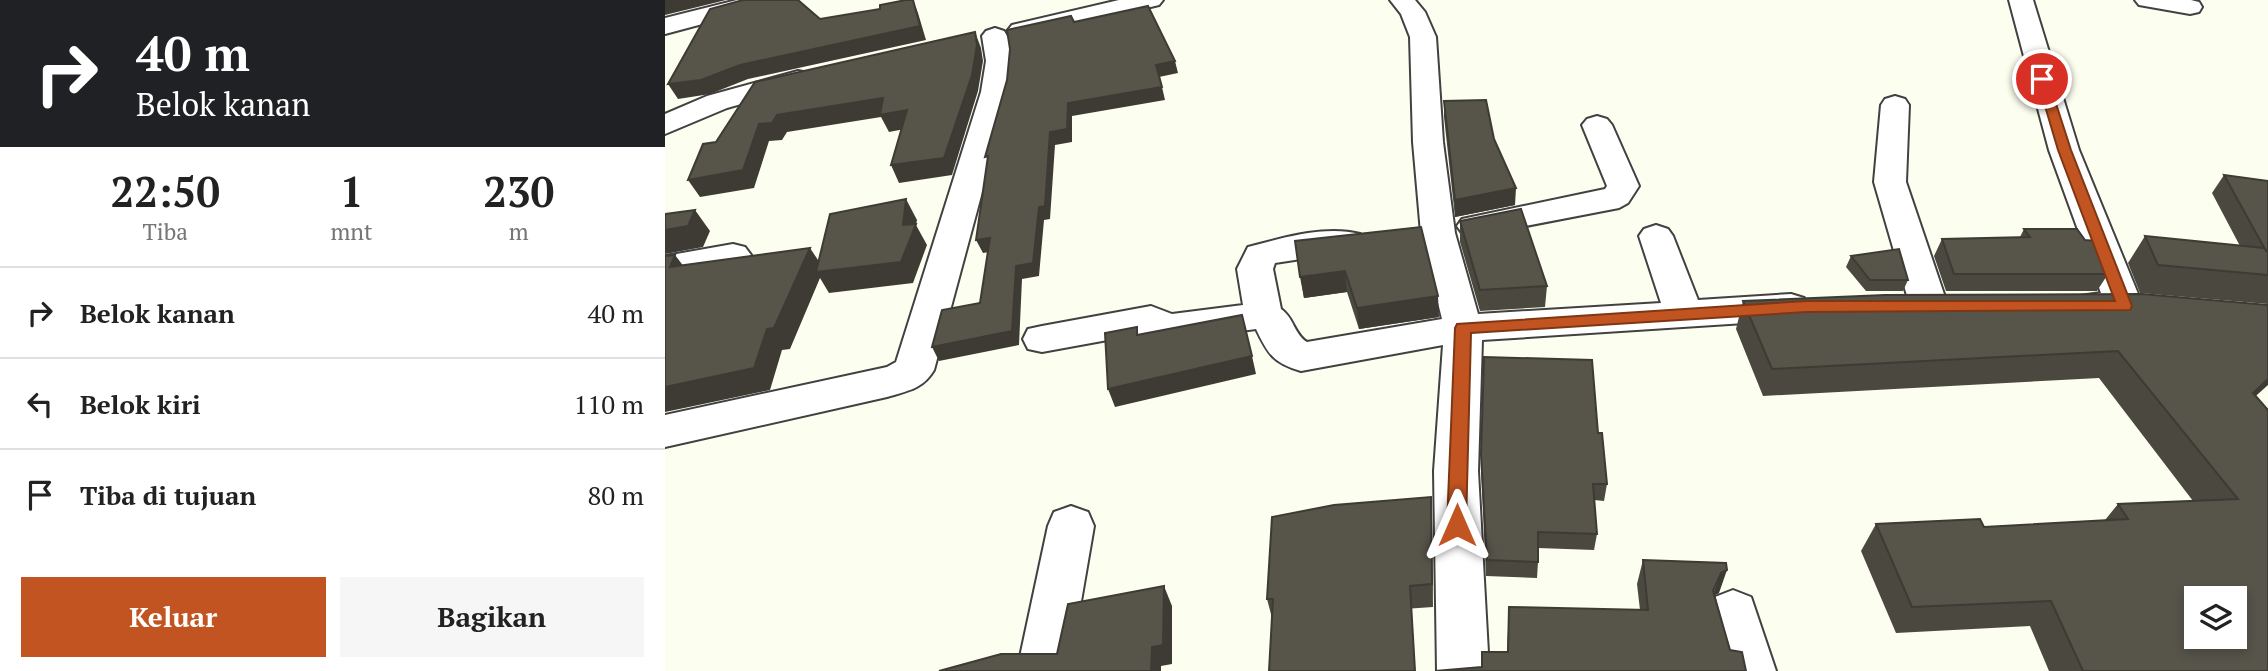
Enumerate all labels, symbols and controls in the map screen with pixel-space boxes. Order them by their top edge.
text: 40 m [136,20,250,85]
icon: right [21,28,112,119]
pin [2012,49,2072,109]
icon: arrive [2023,60,2061,98]
text: Belok kanan [136,83,310,125]
text: 22:50 [111,163,220,219]
text: 1 [340,163,363,219]
text: 230 [483,163,554,219]
text: Tiba [143,216,188,247]
text: mnt [331,216,373,247]
text: m [509,216,529,247]
icon: right [21,294,59,332]
text: Belok kanan [80,296,235,330]
text: 40 m [588,296,644,330]
icon: left [21,385,59,423]
text: Belok kiri [80,387,201,421]
text: 110 m [574,387,644,421]
icon: arrive [21,476,59,514]
text: Tiba di tujuan [80,478,256,512]
text: 80 m [588,478,644,512]
position arrow [1420,488,1494,562]
button: Keluar [21,577,326,657]
button: Bagikan [340,577,644,657]
map controls [2184,586,2247,649]
button: layers [2184,586,2247,649]

